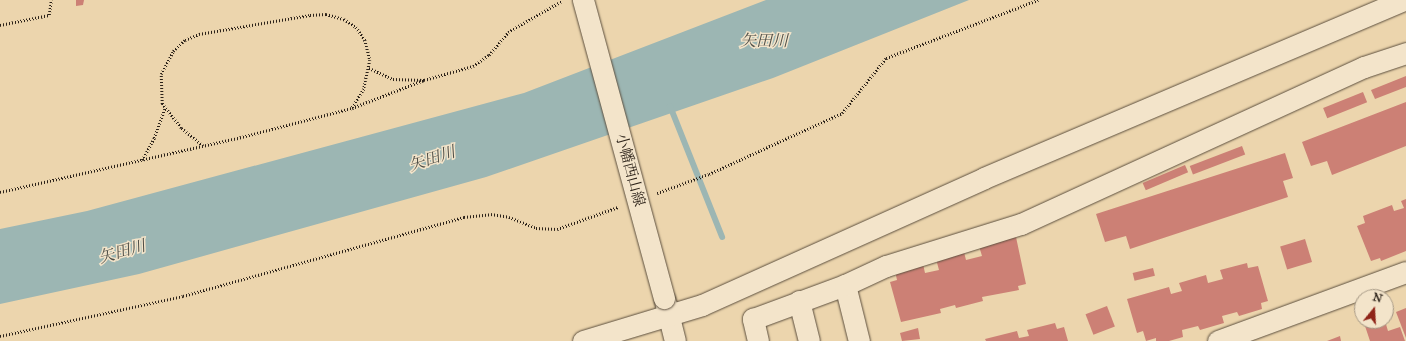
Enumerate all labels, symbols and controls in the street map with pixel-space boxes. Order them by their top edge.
water label: 矢田川 [740,31,788,51]
street label: 小幡西山線 [612,131,648,209]
water label: 矢田川 [406,142,458,176]
water label: 矢田川 [96,236,148,268]
north arrow [1354,289,1394,329]
text: N [1371,290,1384,306]

